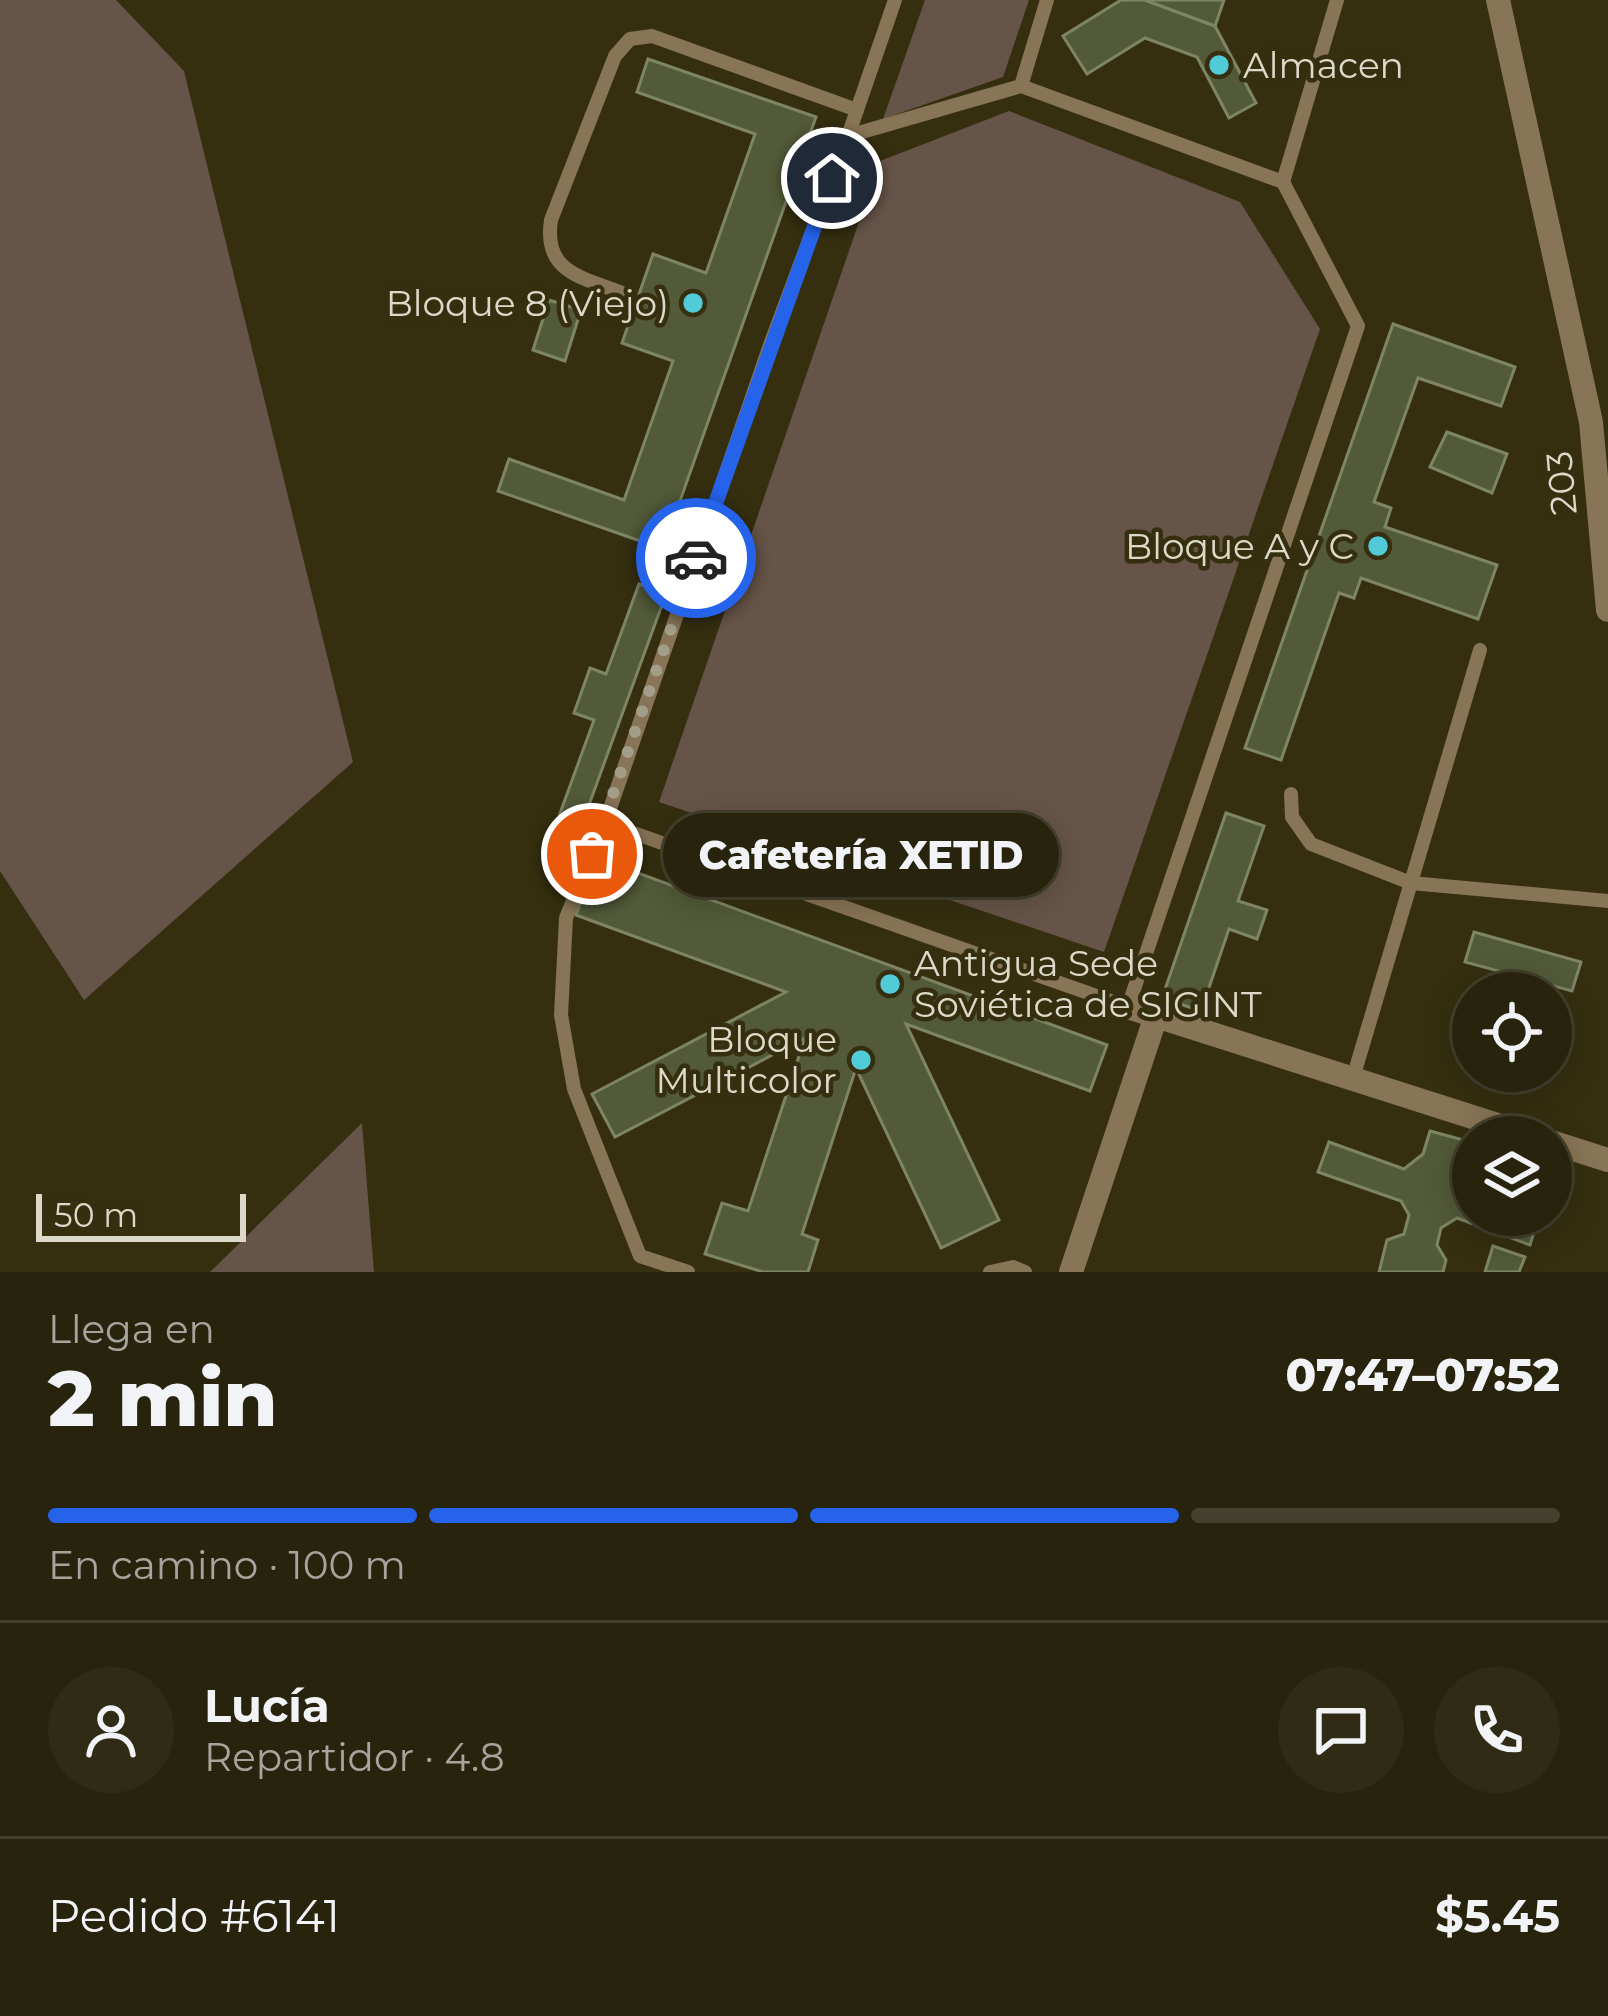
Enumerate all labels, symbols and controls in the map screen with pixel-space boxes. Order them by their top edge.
place label: Almacen [1243,43,1404,87]
marker: Almacen [1206,52,1232,78]
pin [781,127,883,229]
icon: home [799,145,865,211]
place label: Bloque 8 (Viejo) [386,281,669,325]
marker: Bloque 8 (Viejo) [680,290,706,316]
street label: 203 [1536,449,1586,517]
courier [636,498,756,618]
place label: Bloque A y C [1125,524,1354,568]
icon: car [663,525,729,591]
marker: Bloque A y C [1365,533,1391,559]
pin [541,803,643,905]
callout: Cafetería XETID [664,812,1060,896]
icon: bag [559,821,625,887]
text: Cafetería XETID [698,831,1024,879]
place label: Antigua Sede Soviética de SIGINT [914,941,1262,1026]
marker: Antigua Sede Soviética de SIGINT [877,971,903,997]
map controls [1452,972,1572,1236]
button: locate [1452,972,1572,1092]
place label: Bloque Multicolor [656,1017,837,1102]
marker: Bloque Multicolor [848,1047,874,1073]
button: layers [1452,1116,1572,1236]
scale bar [36,1188,246,1241]
text: 50 m [54,1195,138,1235]
text: Llega en [48,1305,215,1353]
text: 07:47–07:52 [1285,1347,1560,1402]
text: 2 min [48,1350,278,1446]
text: En camino · 100 m [48,1541,406,1589]
button: person [48,1667,174,1793]
button: chat [1278,1667,1404,1793]
button: phone [1434,1667,1560,1793]
text: Lucía [204,1678,330,1733]
text: Repartidor · 4.8 [204,1733,505,1781]
text: Pedido #6141 [48,1888,340,1943]
text: $5.45 [1435,1888,1560,1943]

